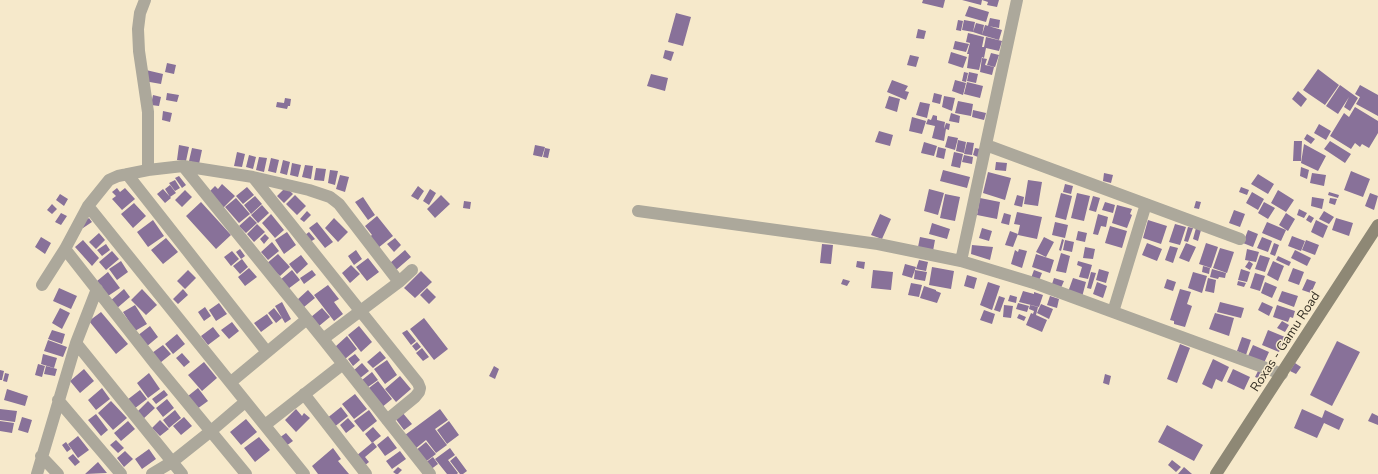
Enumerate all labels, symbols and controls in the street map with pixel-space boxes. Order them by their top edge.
street label: Roxas - Gamu Road [1248,289,1324,395]

